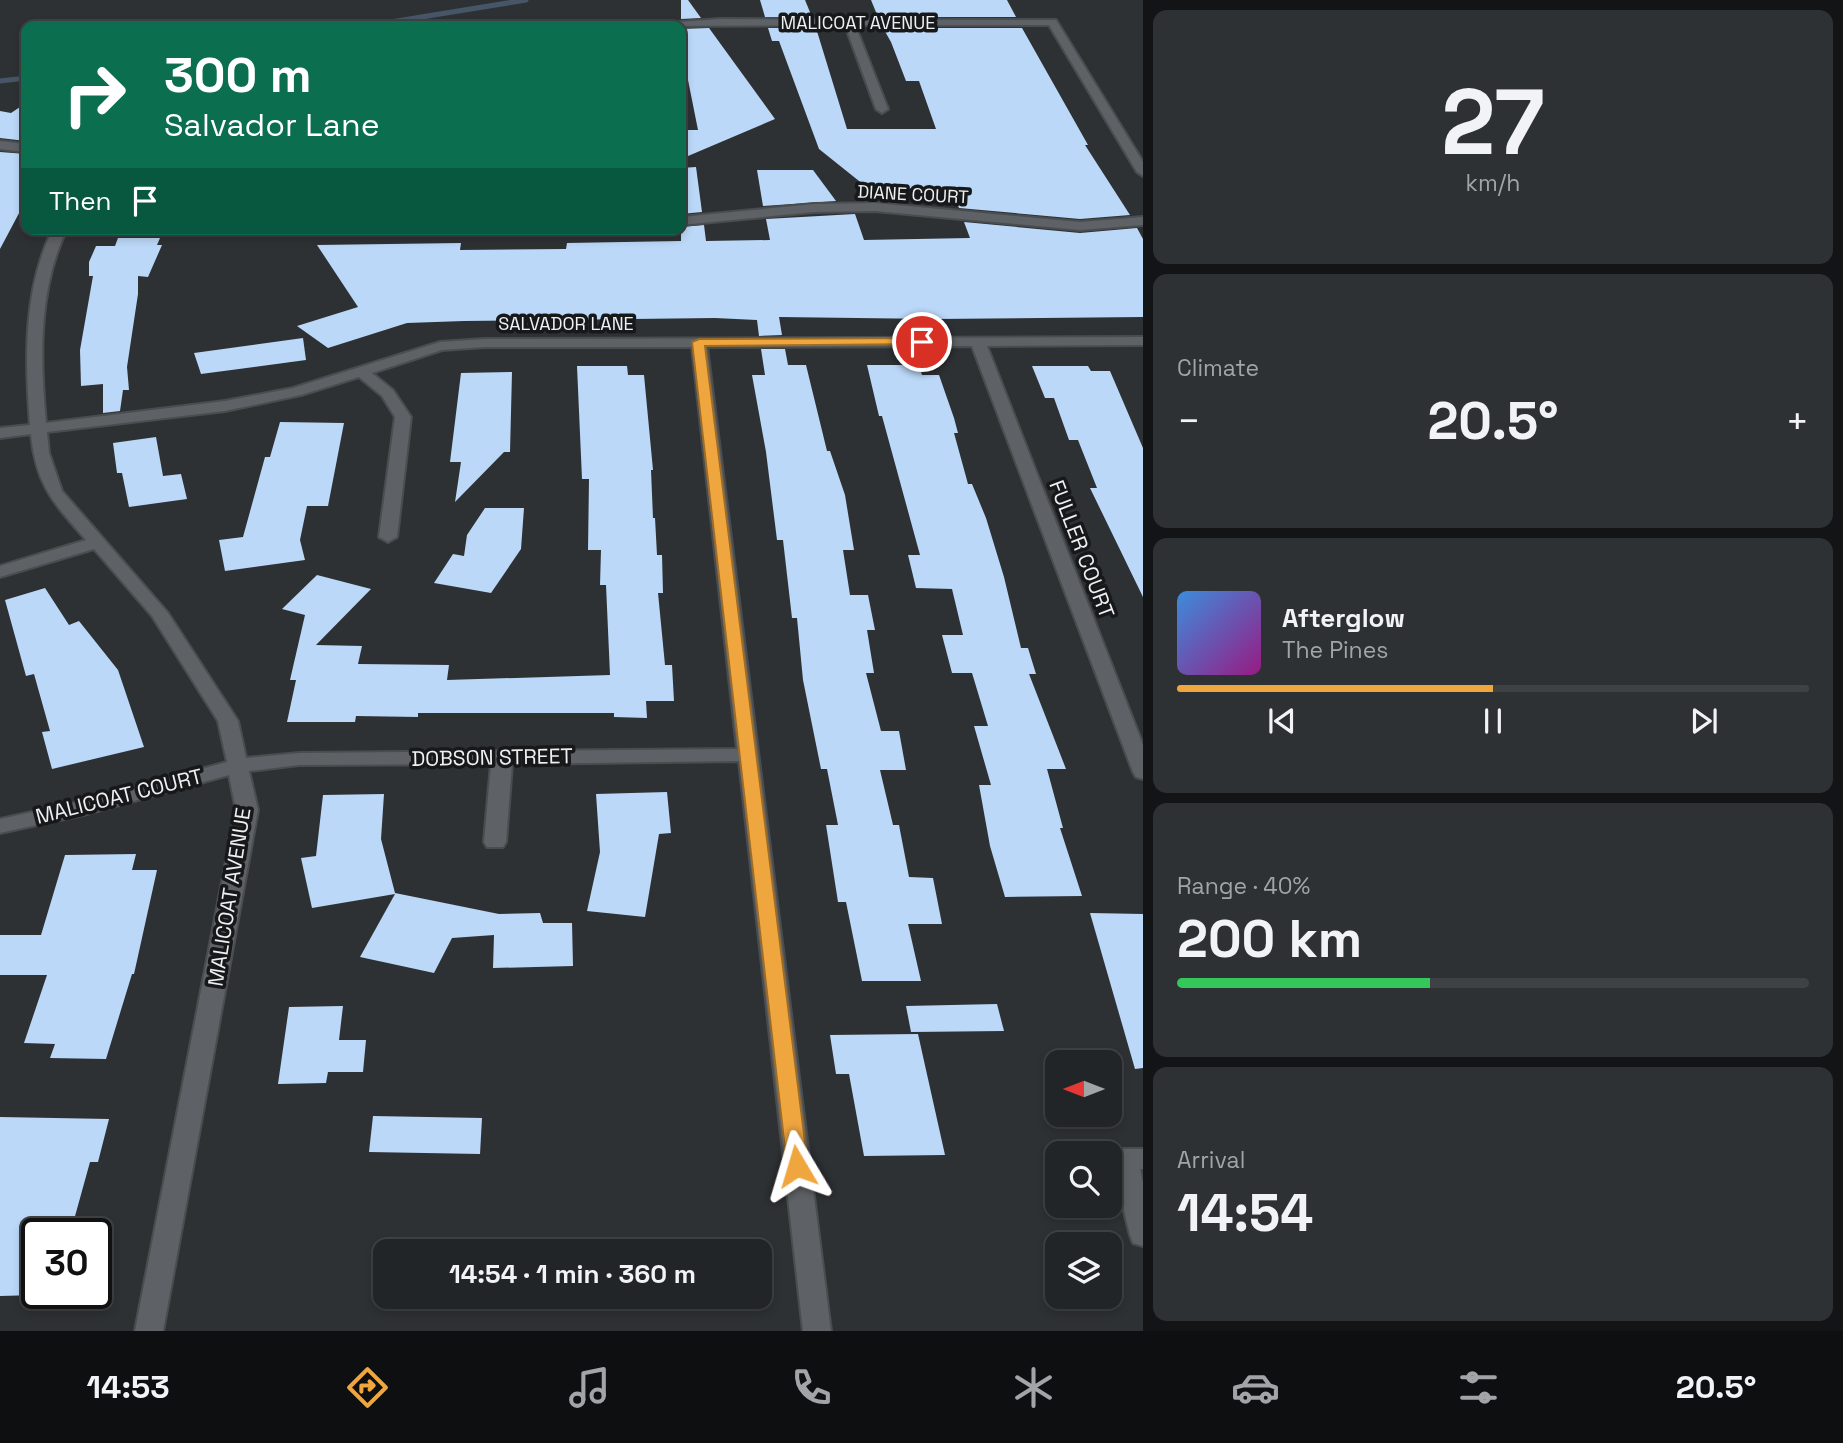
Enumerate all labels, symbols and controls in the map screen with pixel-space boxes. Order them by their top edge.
street label: MALICOAT AVENUE [781,11,935,34]
text: 300 m [164,44,312,106]
icon: right [49,49,140,140]
text: 27 [1441,64,1545,181]
text: Salvador Lane [164,105,380,145]
text: km/h [1466,168,1520,198]
street label: DIANE COURT [857,180,970,208]
icon: arrive [126,182,164,220]
text: Then [49,184,112,218]
street label: SALVADOR LANE [498,312,634,335]
pin [892,312,952,372]
icon: arrive [903,323,941,361]
text: Climate [1177,353,1259,383]
text: 20.5° [1427,388,1559,454]
text: − [1177,397,1201,445]
text: + [1785,397,1809,445]
street label: FULLER COURT [1043,476,1121,622]
text: Afterglow [1282,601,1405,635]
text: The Pines [1282,635,1388,665]
icon: previous [1263,702,1301,740]
icon: pause [1474,702,1512,740]
icon: next [1685,702,1723,740]
street label: DOBSON STREET [411,742,573,772]
street label: MALICOAT COURT [33,762,205,830]
street label: MALICOAT AVENUE [202,806,256,988]
text: Range · 40% [1177,871,1310,901]
text: 200 km [1177,906,1362,972]
north arrow [1045,1050,1122,1127]
map controls [1045,1050,1122,1309]
position arrow [760,1129,834,1203]
button: search [1045,1141,1122,1218]
text: Arrival [1177,1145,1245,1175]
text: 14:54 [1177,1180,1313,1246]
speed limit sign: 30 [21,1218,112,1309]
button: layers [1045,1232,1122,1309]
text: 14:54 · 1 min · 360 m [449,1257,696,1291]
icon: directions [343,1363,392,1412]
icon: music [565,1363,614,1412]
icon: phone [787,1363,836,1412]
icon: climate [1009,1363,1058,1412]
icon: car [1231,1363,1280,1412]
icon: filters [1454,1363,1503,1412]
text: 14:53 [87,1367,170,1407]
text: 20.5° [1676,1367,1756,1407]

